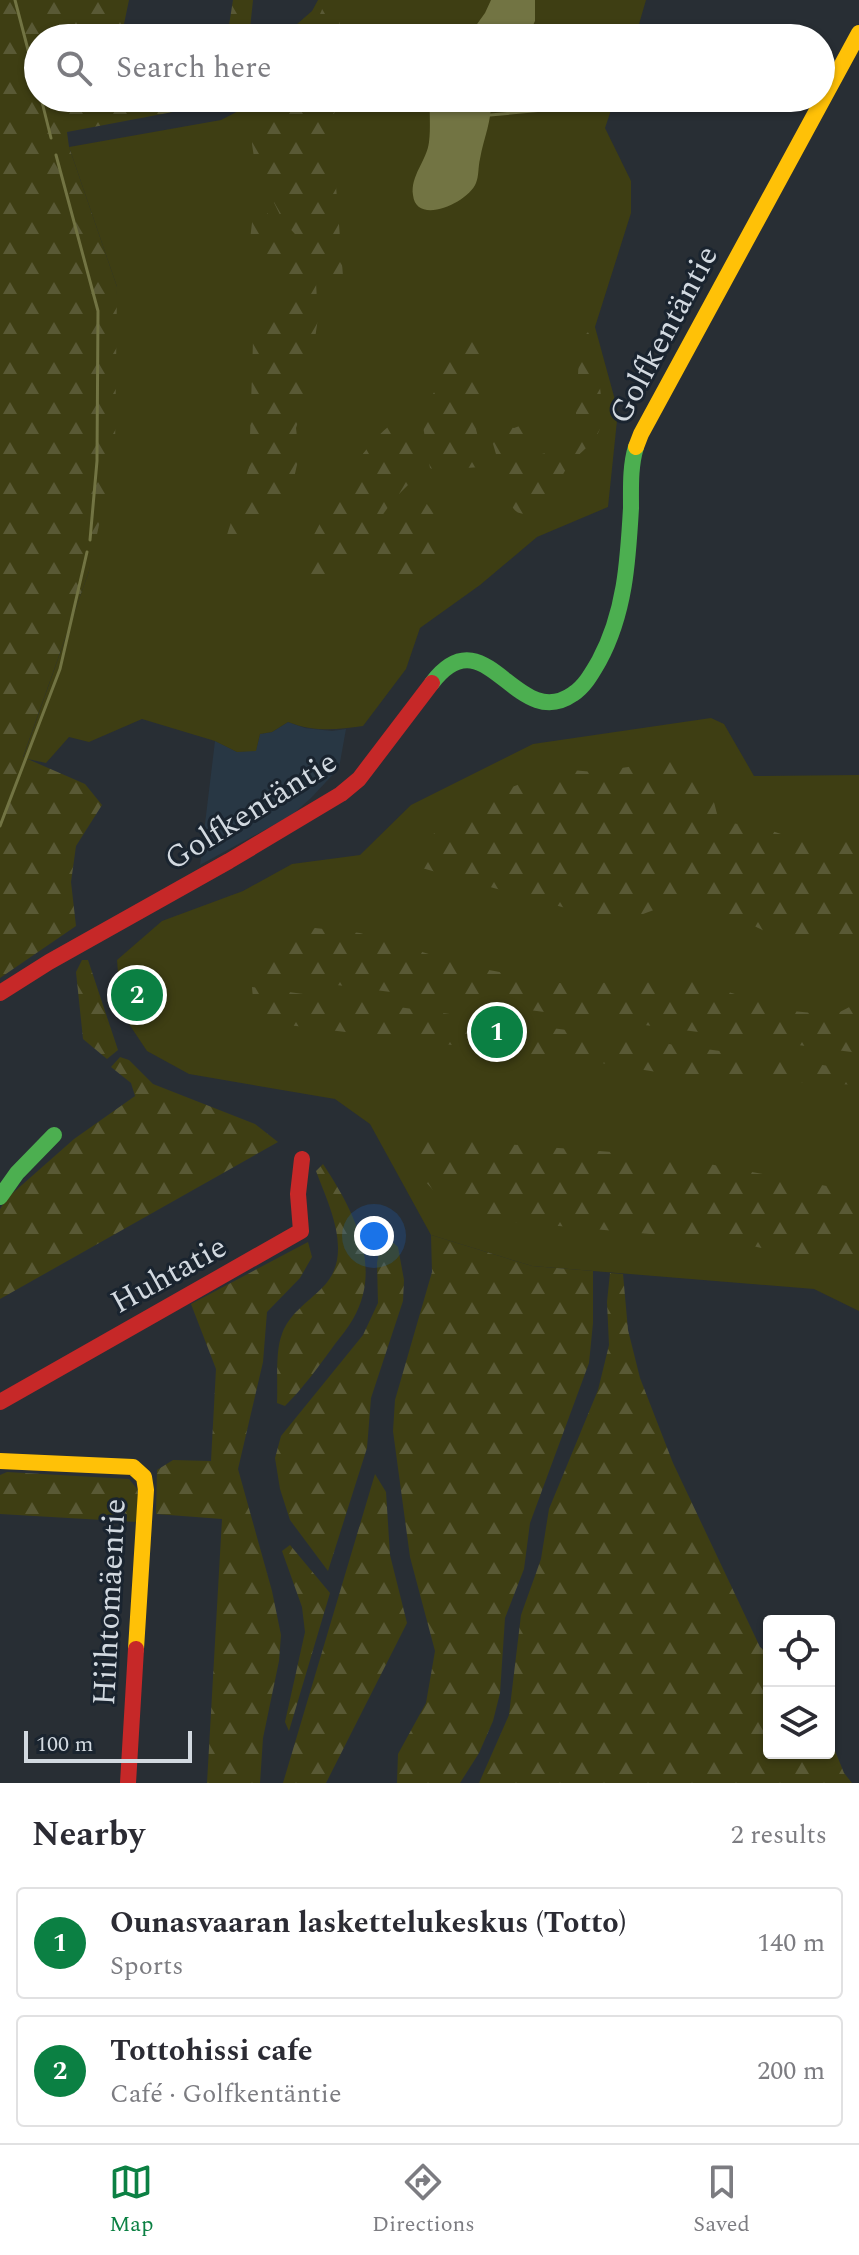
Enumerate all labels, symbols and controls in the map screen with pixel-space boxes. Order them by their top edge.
search box [24,24,835,112]
text: Search here [116,45,272,91]
icon: search [52,46,96,90]
street label: Golfkentäntie [596,237,732,433]
street label: Golfkentäntie [155,738,347,884]
pin: 2 [111,965,163,1025]
pin: 1 [471,1002,523,1062]
your location [354,1216,394,1256]
street label: Huhtatie [102,1223,236,1327]
street label: Hiihtomäentie [80,1497,140,1707]
map controls [763,1615,835,1759]
button: locate [763,1615,835,1687]
button: layers [763,1687,835,1759]
scale bar [24,1727,192,1763]
text: 100 m [36,1728,93,1761]
text: Nearby [32,1809,145,1861]
text: 2 results [731,1815,827,1855]
text: Ounasvaaran laskettelukeskus (Totto) [110,1900,626,1946]
text: 1 [53,1923,67,1963]
text: 140 m [757,1923,825,1963]
text: Sports [110,1946,183,1986]
text: Tottohissi cafe [110,2028,313,2074]
text: 2 [53,2051,67,2091]
text: 200 m [757,2051,825,2091]
text: Café · Golfkentäntie [110,2074,342,2114]
tab: Map [109,2160,154,2241]
tab: Directions [372,2160,475,2241]
tab: Saved [693,2160,750,2241]

